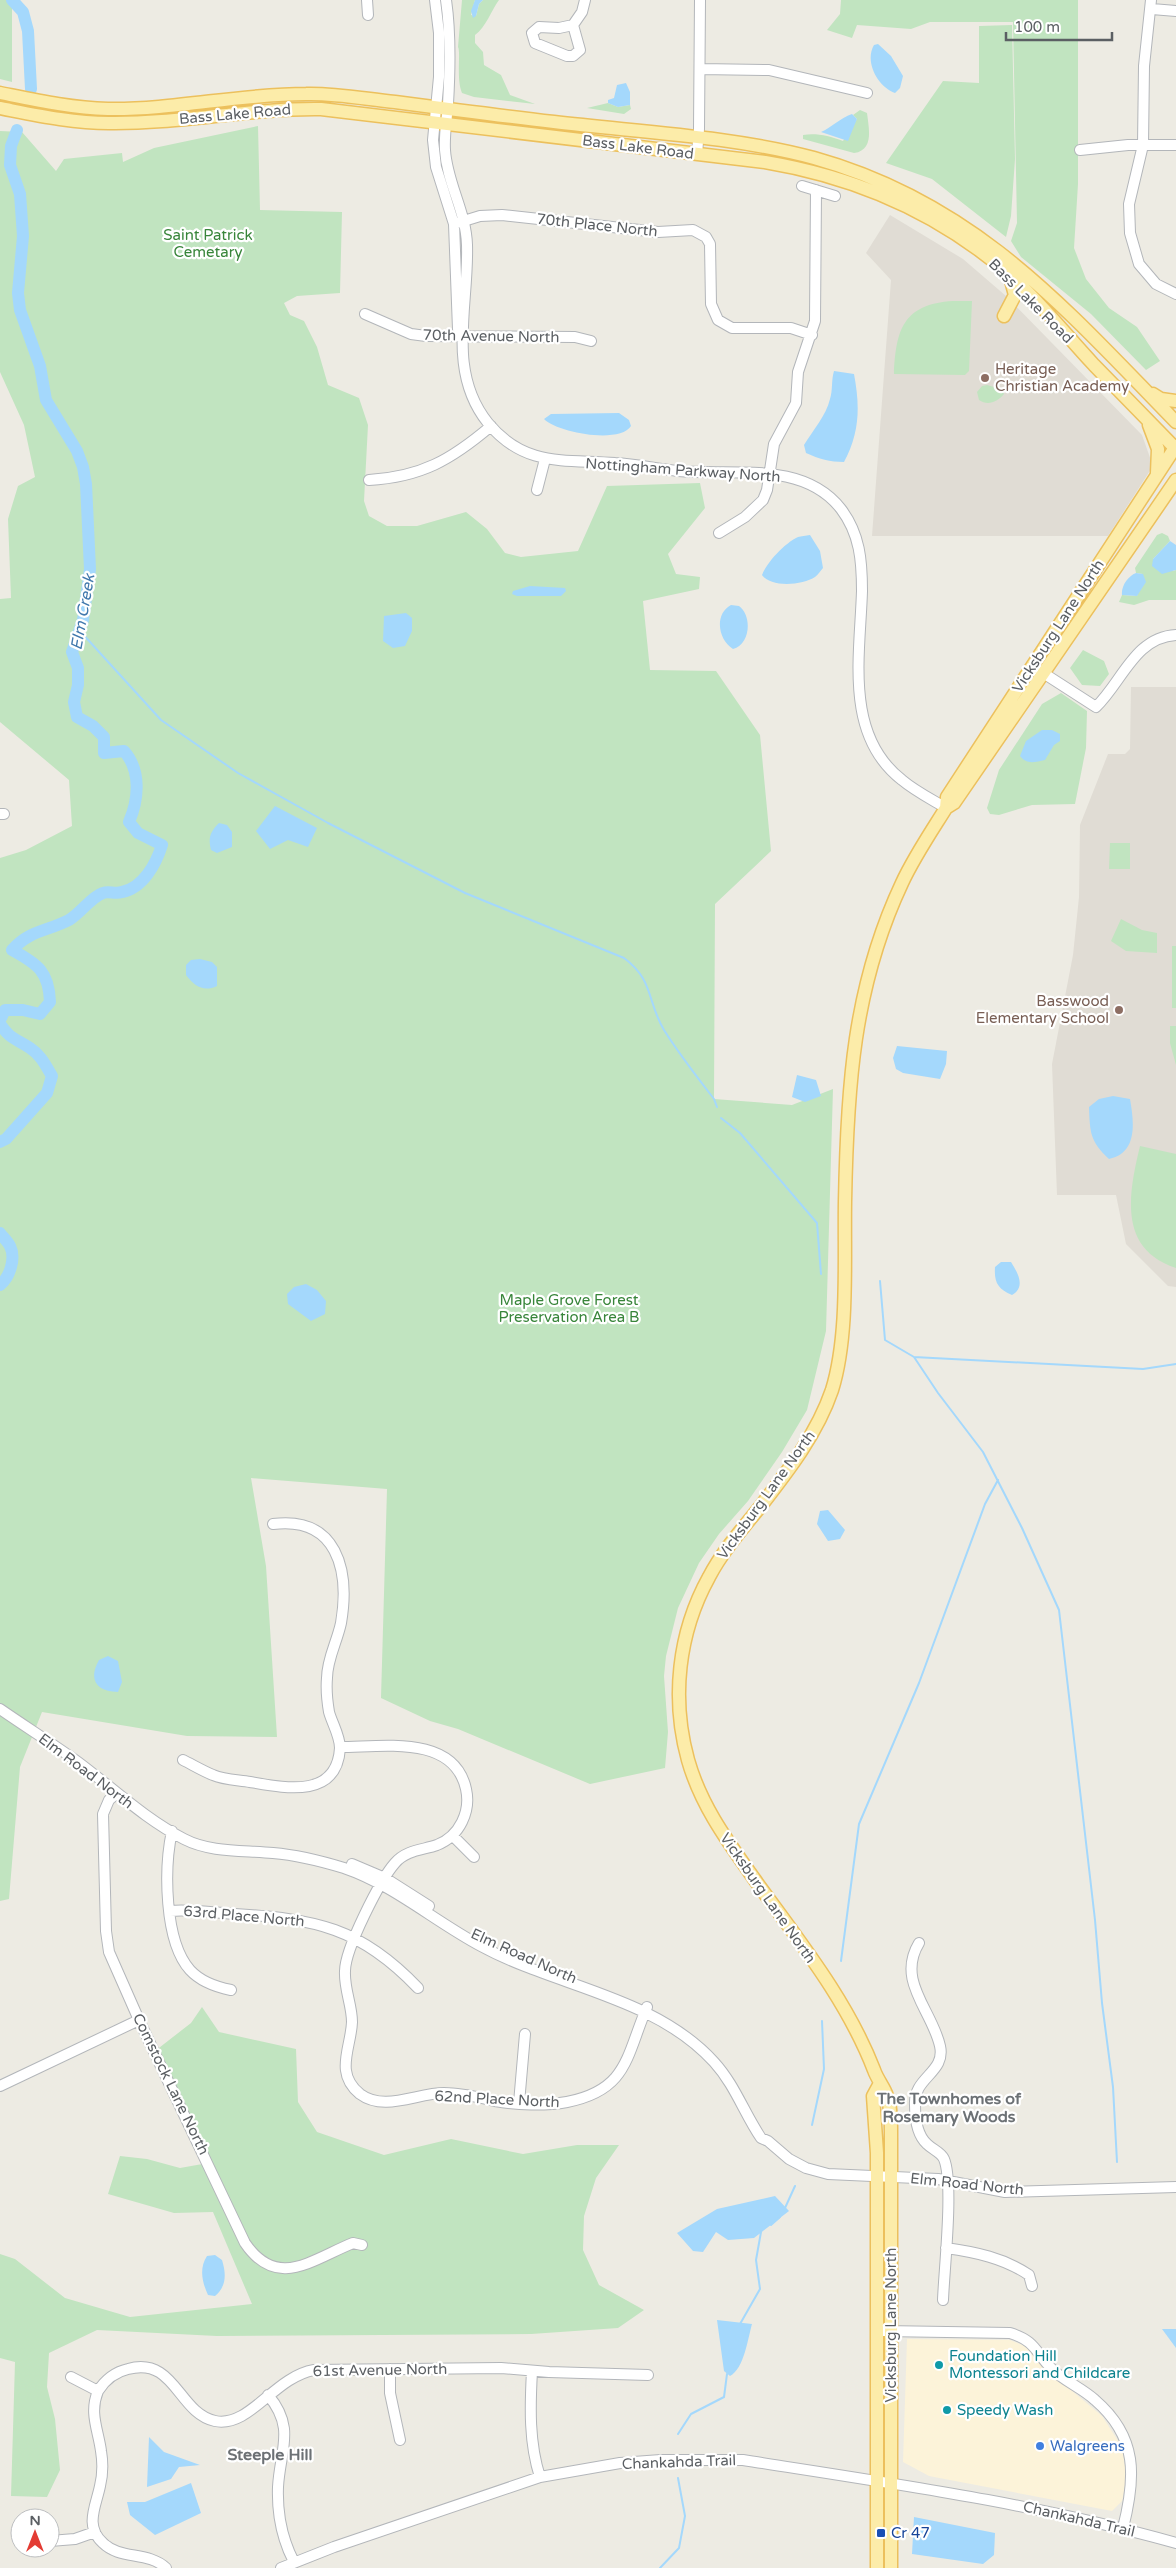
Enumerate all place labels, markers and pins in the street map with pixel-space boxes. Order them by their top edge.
place label: Heritage Christian Academy [995,360,1129,395]
marker: Heritage Christian Academy [979,372,991,384]
place label: Basswood Elementary School [976,992,1109,1027]
marker: Basswood Elementary School [1113,1004,1125,1016]
place label: Foundation Hill Montessori and Childcare [949,2347,1130,2382]
marker: Foundation Hill Montessori and Childcare [933,2359,945,2371]
place label: Speedy Wash [957,2401,1053,2419]
marker: Speedy Wash [941,2404,953,2416]
place label: Walgreens [1050,2437,1125,2455]
marker: Walgreens [1034,2440,1046,2452]
place label: Cr 47 [891,2524,930,2542]
marker: Cr 47 [875,2527,887,2539]

